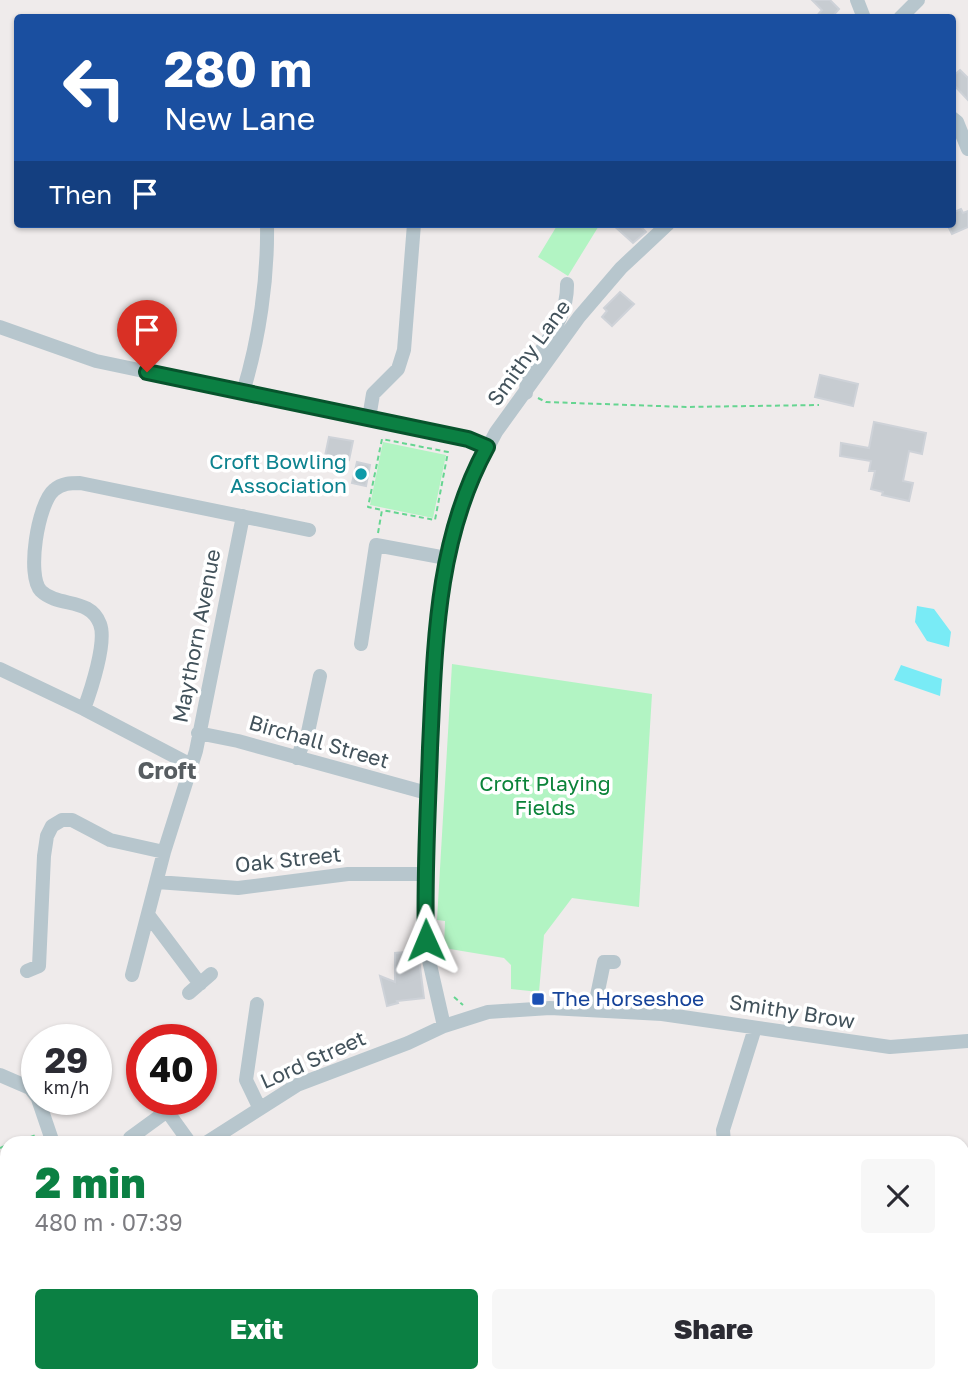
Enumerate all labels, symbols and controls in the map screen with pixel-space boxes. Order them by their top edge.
text: 280 m [164,39,312,98]
icon: left [49,42,140,133]
text: New Lane [164,99,315,137]
icon: arrive [126,175,164,213]
text: Then [49,179,112,210]
street label: Smithy Lane [481,294,575,410]
pin [117,300,177,372]
icon: arrive [128,311,166,349]
place label: Croft Bowling Association [209,448,347,498]
marker: Croft Bowling Association [353,466,369,482]
street label: Maythorn Avenue [166,547,226,725]
street label: Birchall Street [246,709,392,773]
district label: Croft [137,755,197,784]
park label: Croft Playing Fields [479,770,611,820]
street label: Oak Street [233,841,342,878]
position arrow [389,903,463,977]
place label: The Horseshoe [552,985,704,1011]
street label: Smithy Brow [727,988,857,1034]
marker: The Horseshoe [530,991,546,1007]
speed limit sign: 40 [126,1024,217,1115]
street label: Lord Street [256,1024,369,1094]
text: 29 [45,1039,88,1081]
text: km/h [44,1076,89,1098]
text: 2 min [35,1157,146,1207]
button: close [861,1159,935,1233]
text: 480 m · 07:39 [35,1208,183,1236]
button: Exit [35,1289,478,1369]
button: Share [492,1289,935,1369]

